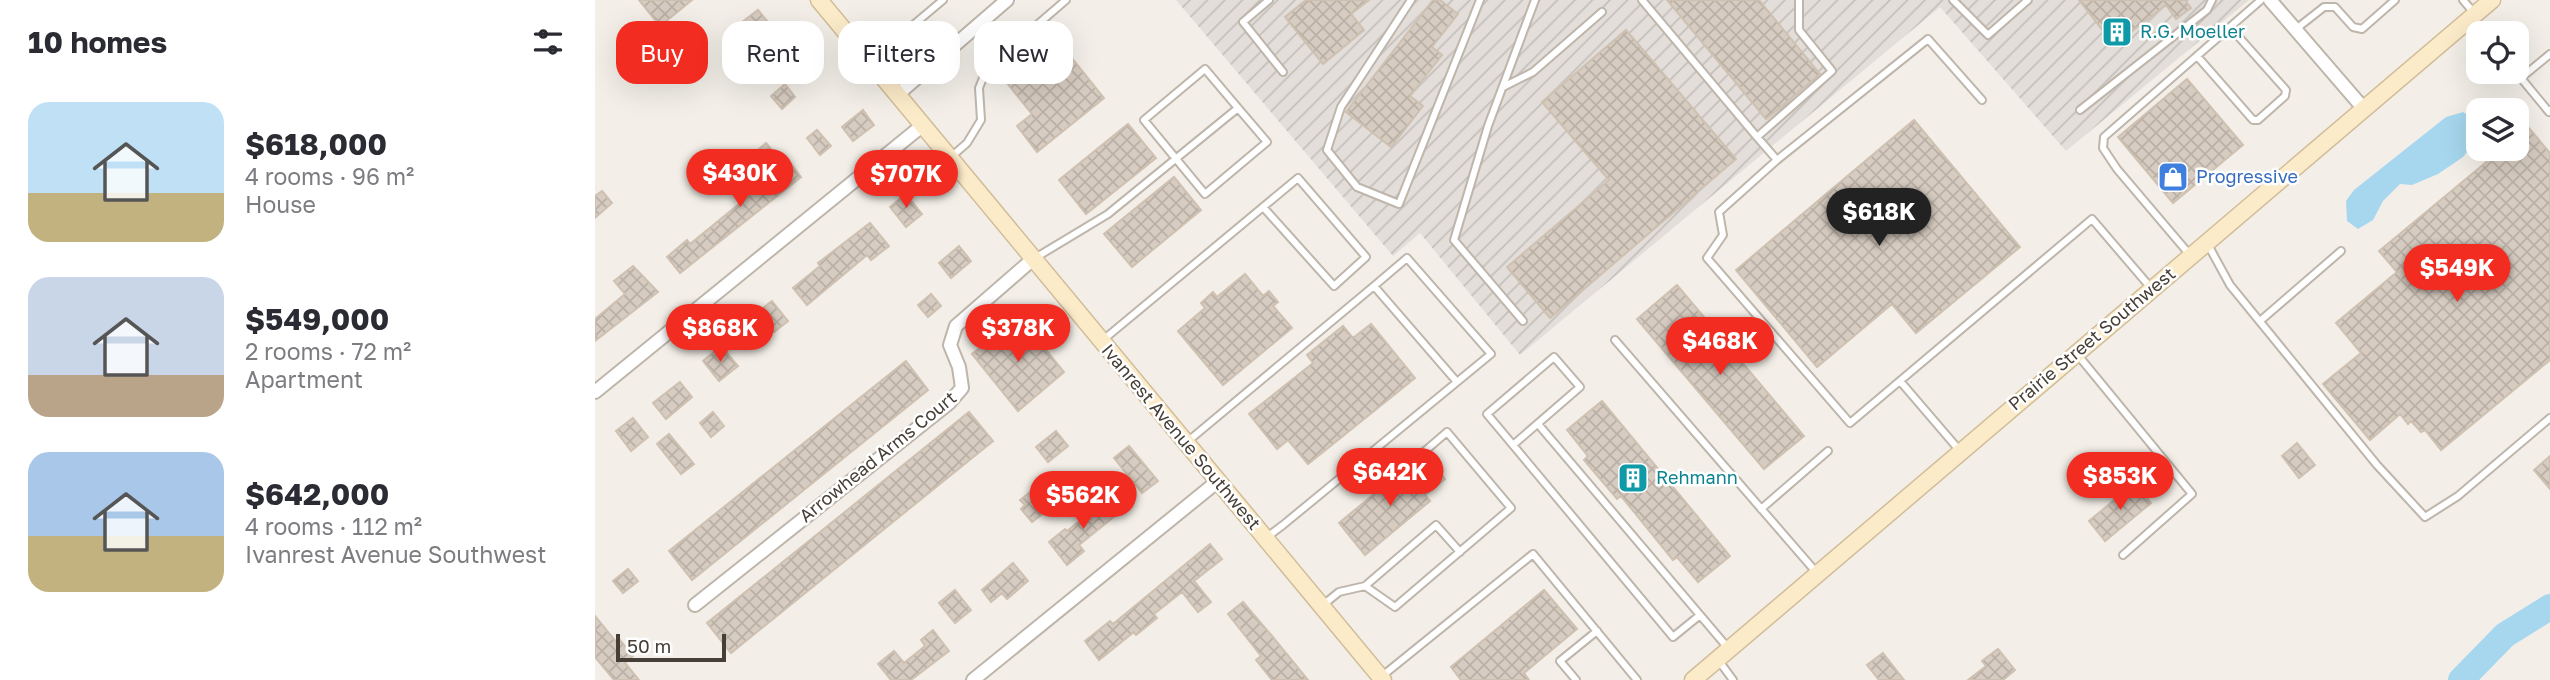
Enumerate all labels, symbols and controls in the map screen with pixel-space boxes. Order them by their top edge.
building icon: R.G. Moeller [2100,15,2134,49]
place label: R.G. Moeller [2140,20,2245,42]
chip: Buy [616,21,708,84]
chip: Rent [722,21,824,84]
chip: Filters [838,21,960,84]
chip: New [974,21,1073,84]
map controls [2466,21,2529,161]
button: locate [2466,21,2529,84]
icon: filters [529,23,567,61]
text: 10 homes [28,24,167,60]
button: layers [2466,98,2529,161]
text: $618,000 [245,126,387,162]
icon: home [84,130,168,214]
pin: $430K [691,150,789,209]
pin: $707K [857,150,955,210]
text: $430K [702,158,778,186]
text: $707K [870,159,942,187]
shop icon: Progressive [2156,160,2190,194]
text: 4 rooms · 96 m² [245,162,414,190]
place label: Progressive [2196,165,2298,187]
pin: $618K [1830,188,1928,248]
text: House [245,190,316,218]
text: $618K [1842,197,1916,225]
pin: $549K [2408,244,2506,304]
text: $549K [2419,253,2495,281]
street label: Prairie Street Southwest [2003,262,2179,414]
text: $549,000 [245,301,389,337]
pin: $868K [671,304,769,364]
pin: $378K [969,304,1067,364]
icon: home [84,305,168,389]
text: $868K [682,313,758,341]
text: $378K [981,313,1055,341]
pin: $468K [1671,318,1769,377]
text: $468K [1682,326,1758,354]
text: 2 rooms · 72 m² [245,337,411,365]
street label: Ivanrest Avenue Southwest [1098,339,1266,534]
text: Apartment [245,365,363,393]
street label: Arrowhead Arms Court [794,386,960,526]
pin: $642K [1341,448,1439,508]
pin: $853K [2071,452,2169,512]
text: $642K [1352,457,1428,485]
building icon: Rehmann [1616,461,1650,495]
text: $853K [2083,461,2157,489]
place label: Rehmann [1656,466,1738,488]
pin: $562K [1034,472,1132,531]
text: $642,000 [245,476,389,512]
icon: home [84,480,168,564]
text: $562K [1046,480,1120,508]
text: 4 rooms · 112 m² [245,512,422,540]
text: Ivanrest Avenue Southwest [245,540,546,568]
scale bar [616,631,726,663]
text: 50 m [627,634,671,657]

